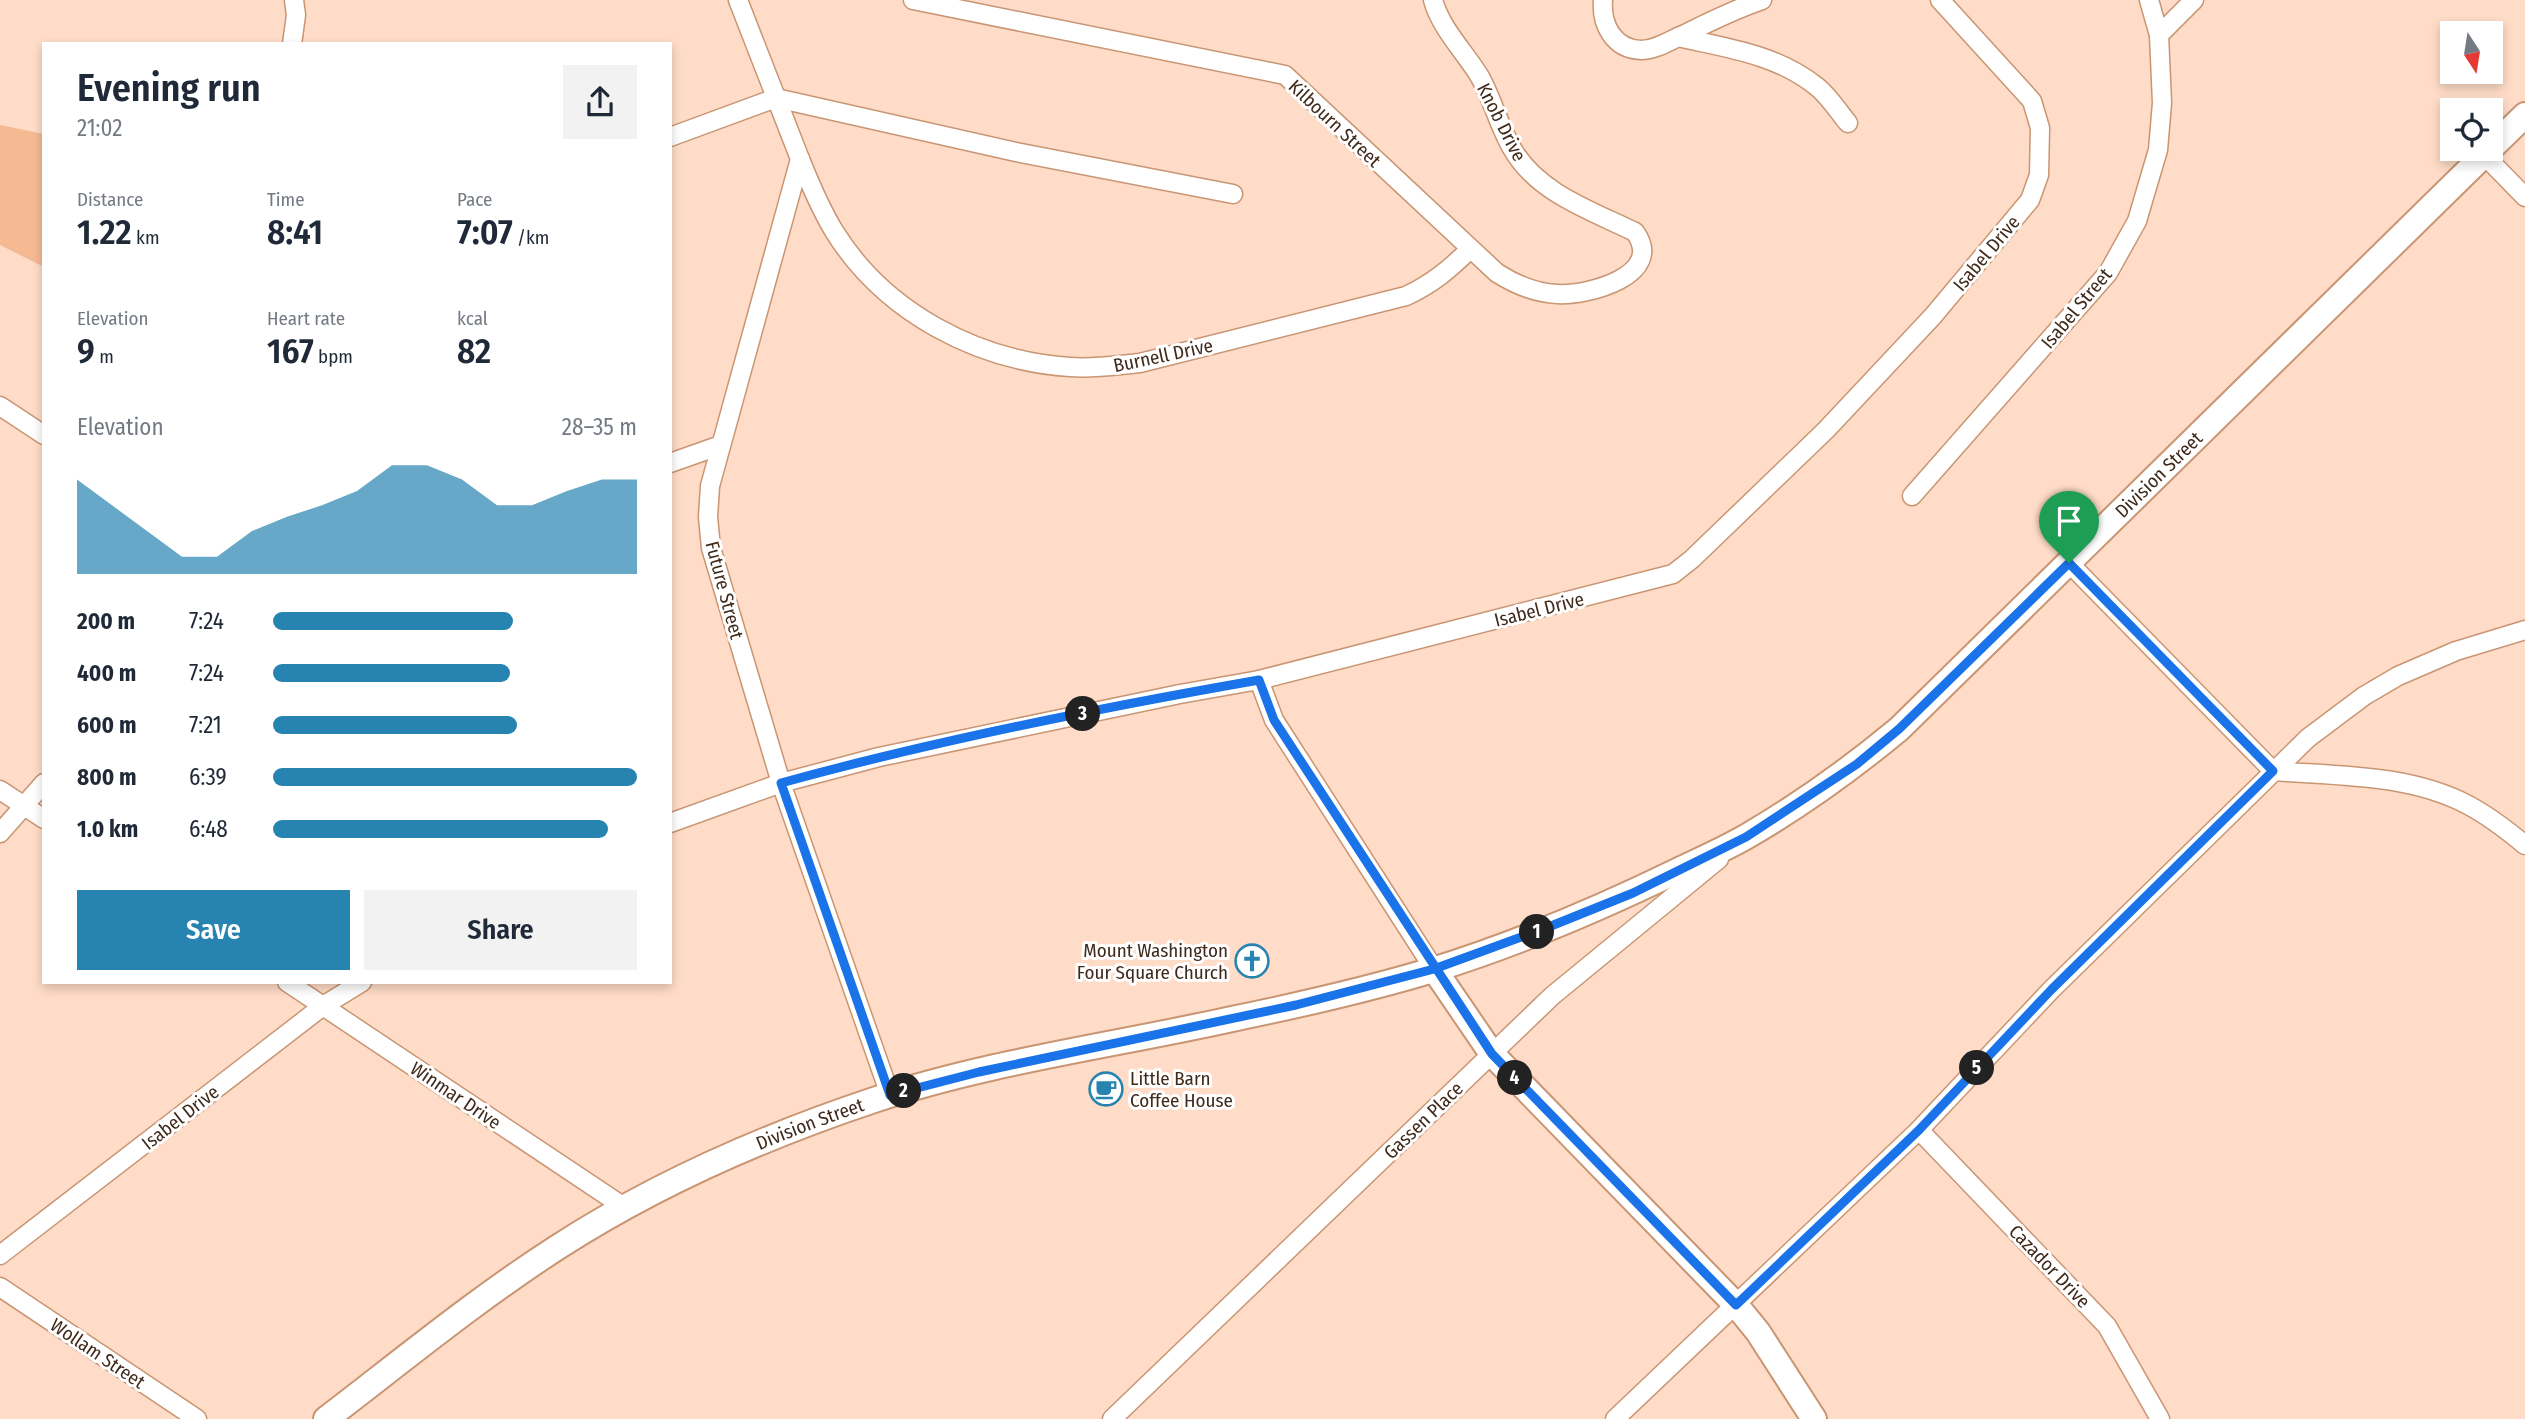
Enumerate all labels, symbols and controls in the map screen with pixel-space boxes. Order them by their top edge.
north arrow [2440,21,2502,84]
map controls [2440,21,2503,161]
text: Evening run [77,65,261,111]
button: share [563,65,637,139]
street label: Kilbourn Street [1284,75,1386,172]
street label: Knob Drive [1472,79,1531,165]
button: locate [2440,98,2503,161]
text: 21:02 [77,114,122,142]
text: Distance [77,188,144,211]
text: Time [267,188,305,211]
text: Pace [457,188,492,211]
text: 1.22 [77,211,132,253]
text: 8:41 [267,211,323,253]
text: 7:07 [457,211,513,253]
street label: Isabel Drive [1948,211,2025,296]
text: km [132,226,160,249]
text: /km [513,226,549,249]
street label: Isabel Street [2036,263,2117,353]
text: Elevation [77,307,149,330]
text: Heart rate [267,307,345,330]
text: kcal [457,307,488,330]
text: 9 [77,330,95,372]
text: 167 [267,330,314,372]
text: 82 [457,330,491,372]
street label: Burnell Drive [1111,334,1215,377]
text: m [95,345,114,368]
text: bpm [314,345,353,368]
text: Elevation [77,413,164,441]
text: 28–35 m [562,413,637,441]
street label: Division Street [2110,426,2208,523]
pin [2039,491,2099,563]
icon: arrive [2050,502,2088,540]
street label: Future Street [700,539,749,642]
street label: Isabel Drive [1492,587,1586,632]
text: 200 m [77,607,135,635]
text: 7:24 [189,607,224,635]
text: 400 m [77,659,136,687]
text: 7:24 [189,659,224,687]
pin: 3 [1066,696,1100,732]
text: 3 [1078,702,1087,725]
text: 600 m [77,711,136,739]
text: 7:21 [189,711,222,739]
text: 800 m [77,763,137,791]
text: 6:39 [189,763,227,791]
text: 1.0 km [77,815,138,843]
text: 6:48 [189,815,228,843]
button: Save [77,890,350,970]
button: Share [364,890,637,970]
pin: 1 [1520,914,1554,950]
text: 1 [1532,920,1541,943]
place label: Mount Washington Four Square Church [1077,939,1228,984]
church icon: Mount Washington Four Square Church [1233,942,1271,980]
pin: 5 [1960,1050,1994,1086]
text: 5 [1972,1056,1981,1079]
street label: Winmar Drive [406,1057,505,1134]
pin: 4 [1498,1060,1532,1096]
text: 4 [1510,1066,1519,1089]
place label: Little Barn Coffee House [1130,1067,1233,1112]
cafe icon: Little Barn Coffee House [1087,1070,1125,1108]
pin: 2 [886,1074,922,1108]
street label: Gassen Place [1379,1077,1468,1164]
text: 2 [899,1079,908,1102]
street label: Isabel Drive [137,1080,223,1155]
street label: Division Street [753,1093,868,1155]
street label: Cazador Drive [2004,1220,2095,1313]
street label: Wollam Street [46,1313,150,1394]

